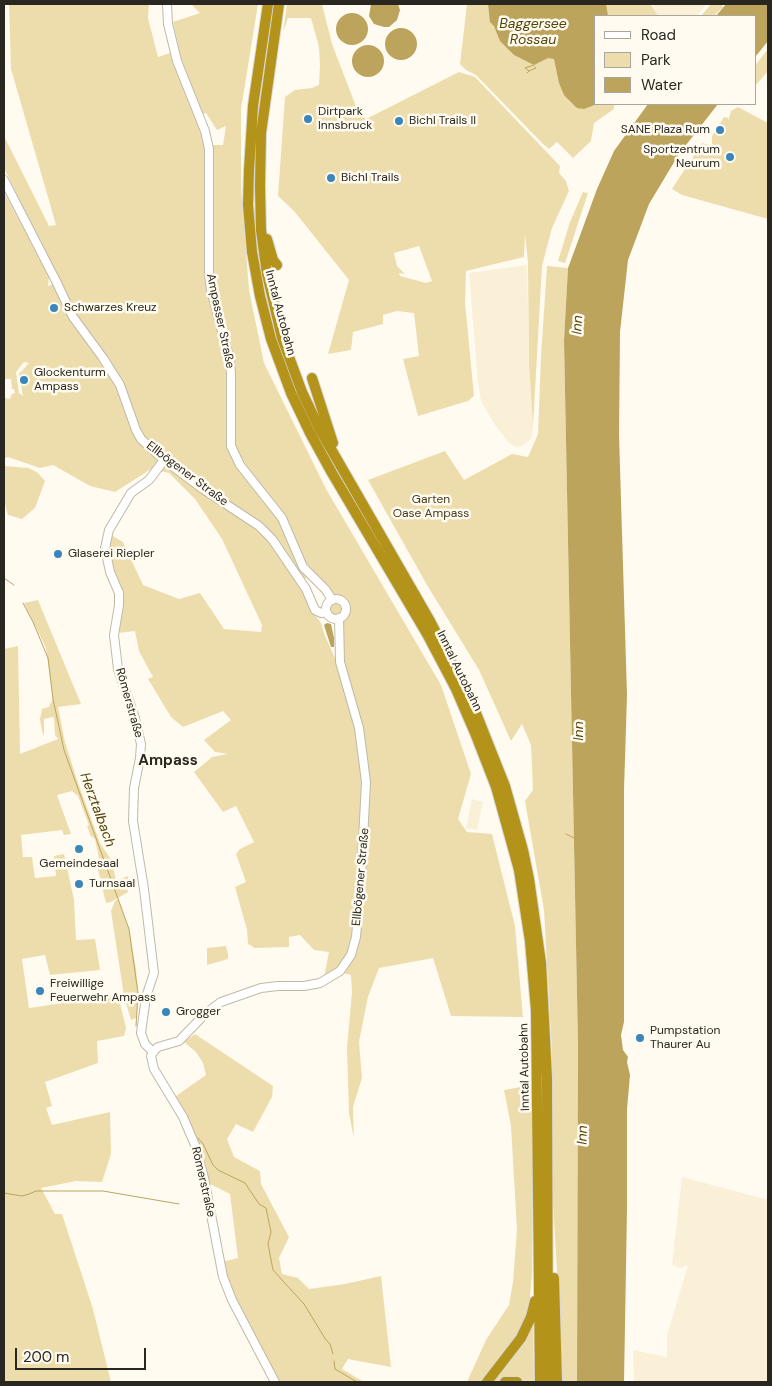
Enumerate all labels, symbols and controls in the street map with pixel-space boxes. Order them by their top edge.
legend [594,15,757,105]
water label: Baggersee Rossau [499,16,567,48]
text: Road [641,25,676,45]
text: Park [641,50,671,70]
text: Water [641,75,682,95]
place label: Dirtpark Innsbruck [318,105,372,133]
marker: Dirtpark Innsbruck [302,113,314,125]
place label: Bichl Trails II [409,114,476,128]
marker: Bichl Trails II [393,115,405,127]
place label: SANE Plaza Rum [621,123,710,137]
marker: SANE Plaza Rum [714,124,726,136]
place label: Sportzentrum Neurum [643,143,720,171]
marker: Sportzentrum Neurum [724,151,736,163]
place label: Bichl Trails [341,171,399,185]
marker: Bichl Trails [325,172,337,184]
street label: Inntal Autobahn [262,269,298,357]
street label: Ampasser Straße [203,272,237,370]
place label: Schwarzes Kreuz [64,301,157,315]
marker: Schwarzes Kreuz [48,302,60,314]
water label: Inn [569,315,587,335]
place label: Glockenturm Ampass [34,366,106,394]
marker: Glockenturm Ampass [18,374,30,386]
street label: Ellbögener Straße [143,439,231,509]
park label: Garten Oase Ampass [393,493,469,521]
place label: Glaserei Riepler [68,547,155,561]
marker: Glaserei Riepler [52,548,64,560]
street label: Inntal Autobahn [433,628,485,714]
street label: Römerstraße [112,666,146,740]
water label: Inn [571,721,587,741]
district label: Ampass [138,752,198,770]
water label: Herztalbach [76,770,118,850]
street label: Ellbögener Straße [350,827,372,927]
marker: Gemeindesaal [73,843,85,855]
place label: Gemeindesaal [39,857,119,871]
place label: Turnsaal [89,877,135,891]
marker: Turnsaal [73,878,85,890]
place label: Freiwillige Feuerwehr Ampass [50,977,156,1005]
marker: Freiwillige Feuerwehr Ampass [34,985,46,997]
place label: Grogger [176,1005,221,1019]
marker: Grogger [160,1006,172,1018]
street label: Inntal Autobahn [517,1023,533,1111]
place label: Pumpstation Thaurer Au [650,1024,720,1052]
marker: Pumpstation Thaurer Au [634,1032,646,1044]
water label: Inn [574,1125,592,1145]
street label: Römerstraße [188,1145,218,1219]
scale bar [18,1338,149,1370]
text: 200 m [23,1347,69,1367]

